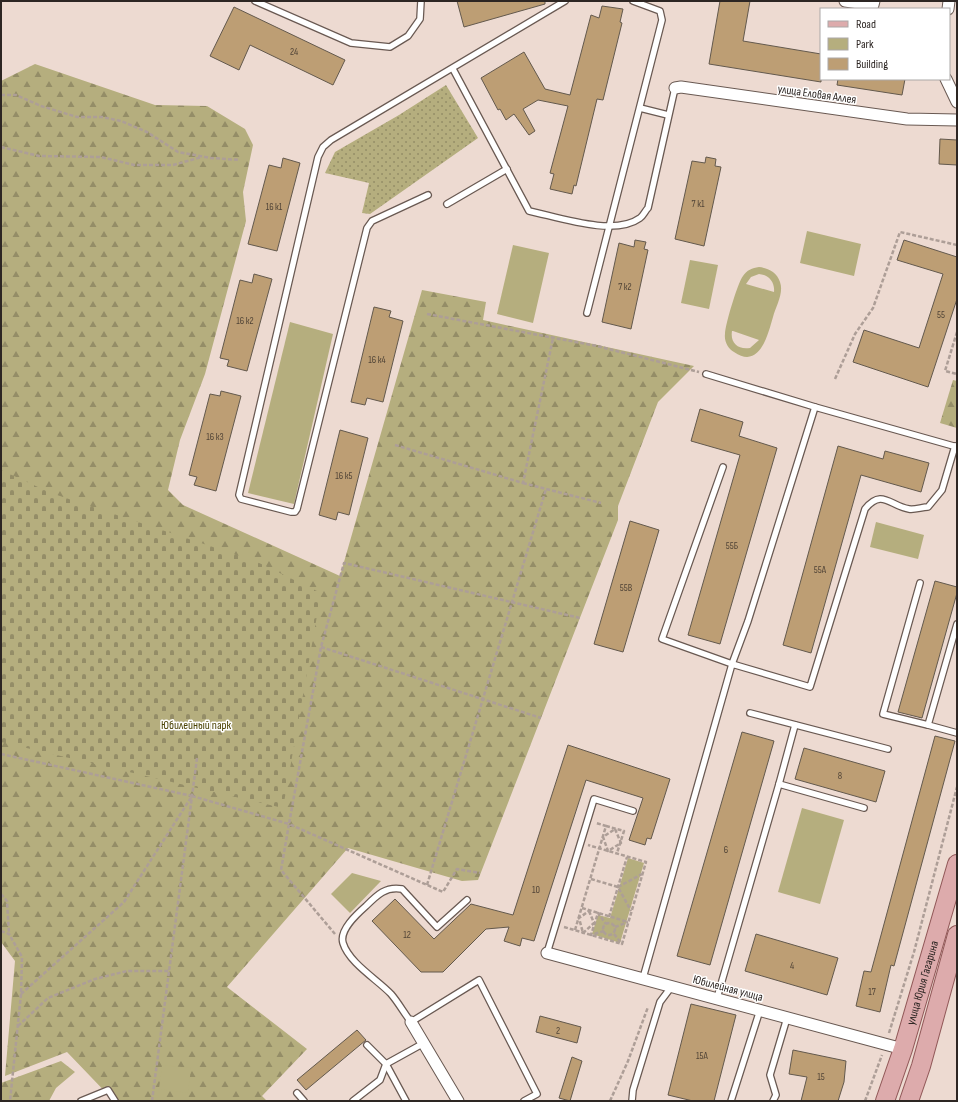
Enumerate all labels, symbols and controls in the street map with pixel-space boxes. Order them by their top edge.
legend [820,8,950,80]
text: Road [856,17,876,32]
text: Park [856,37,874,52]
house number: 24 [290,46,298,58]
text: Building [856,57,888,72]
street label: улица Еловая Аллея [777,82,857,107]
house number: 7 к1 [692,198,705,210]
house number: 16 к1 [266,201,283,213]
house number: 7 к2 [618,281,632,293]
house number: 55 [937,309,945,321]
house number: 16 к2 [236,315,254,327]
house number: 16 к4 [368,354,386,366]
house number: 16 к3 [206,431,224,443]
house number: 16 к5 [335,470,353,482]
house number: 55Б [726,540,739,552]
house number: 55А [814,564,827,576]
house number: 55В [620,582,633,594]
park label: Юбилейный парк [161,718,232,733]
house number: 8 [838,770,842,782]
house number: 6 [724,844,728,856]
house number: 10 [532,884,540,896]
house number: 12 [403,929,411,941]
street label: улица Юрия Гагарина [903,939,942,1027]
house number: 4 [790,960,794,972]
street label: Юбилейная улица [691,972,765,1005]
house number: 17 [868,986,876,998]
house number: 2 [556,1025,560,1037]
house number: 15А [696,1050,709,1062]
house number: 15 [817,1071,825,1083]

